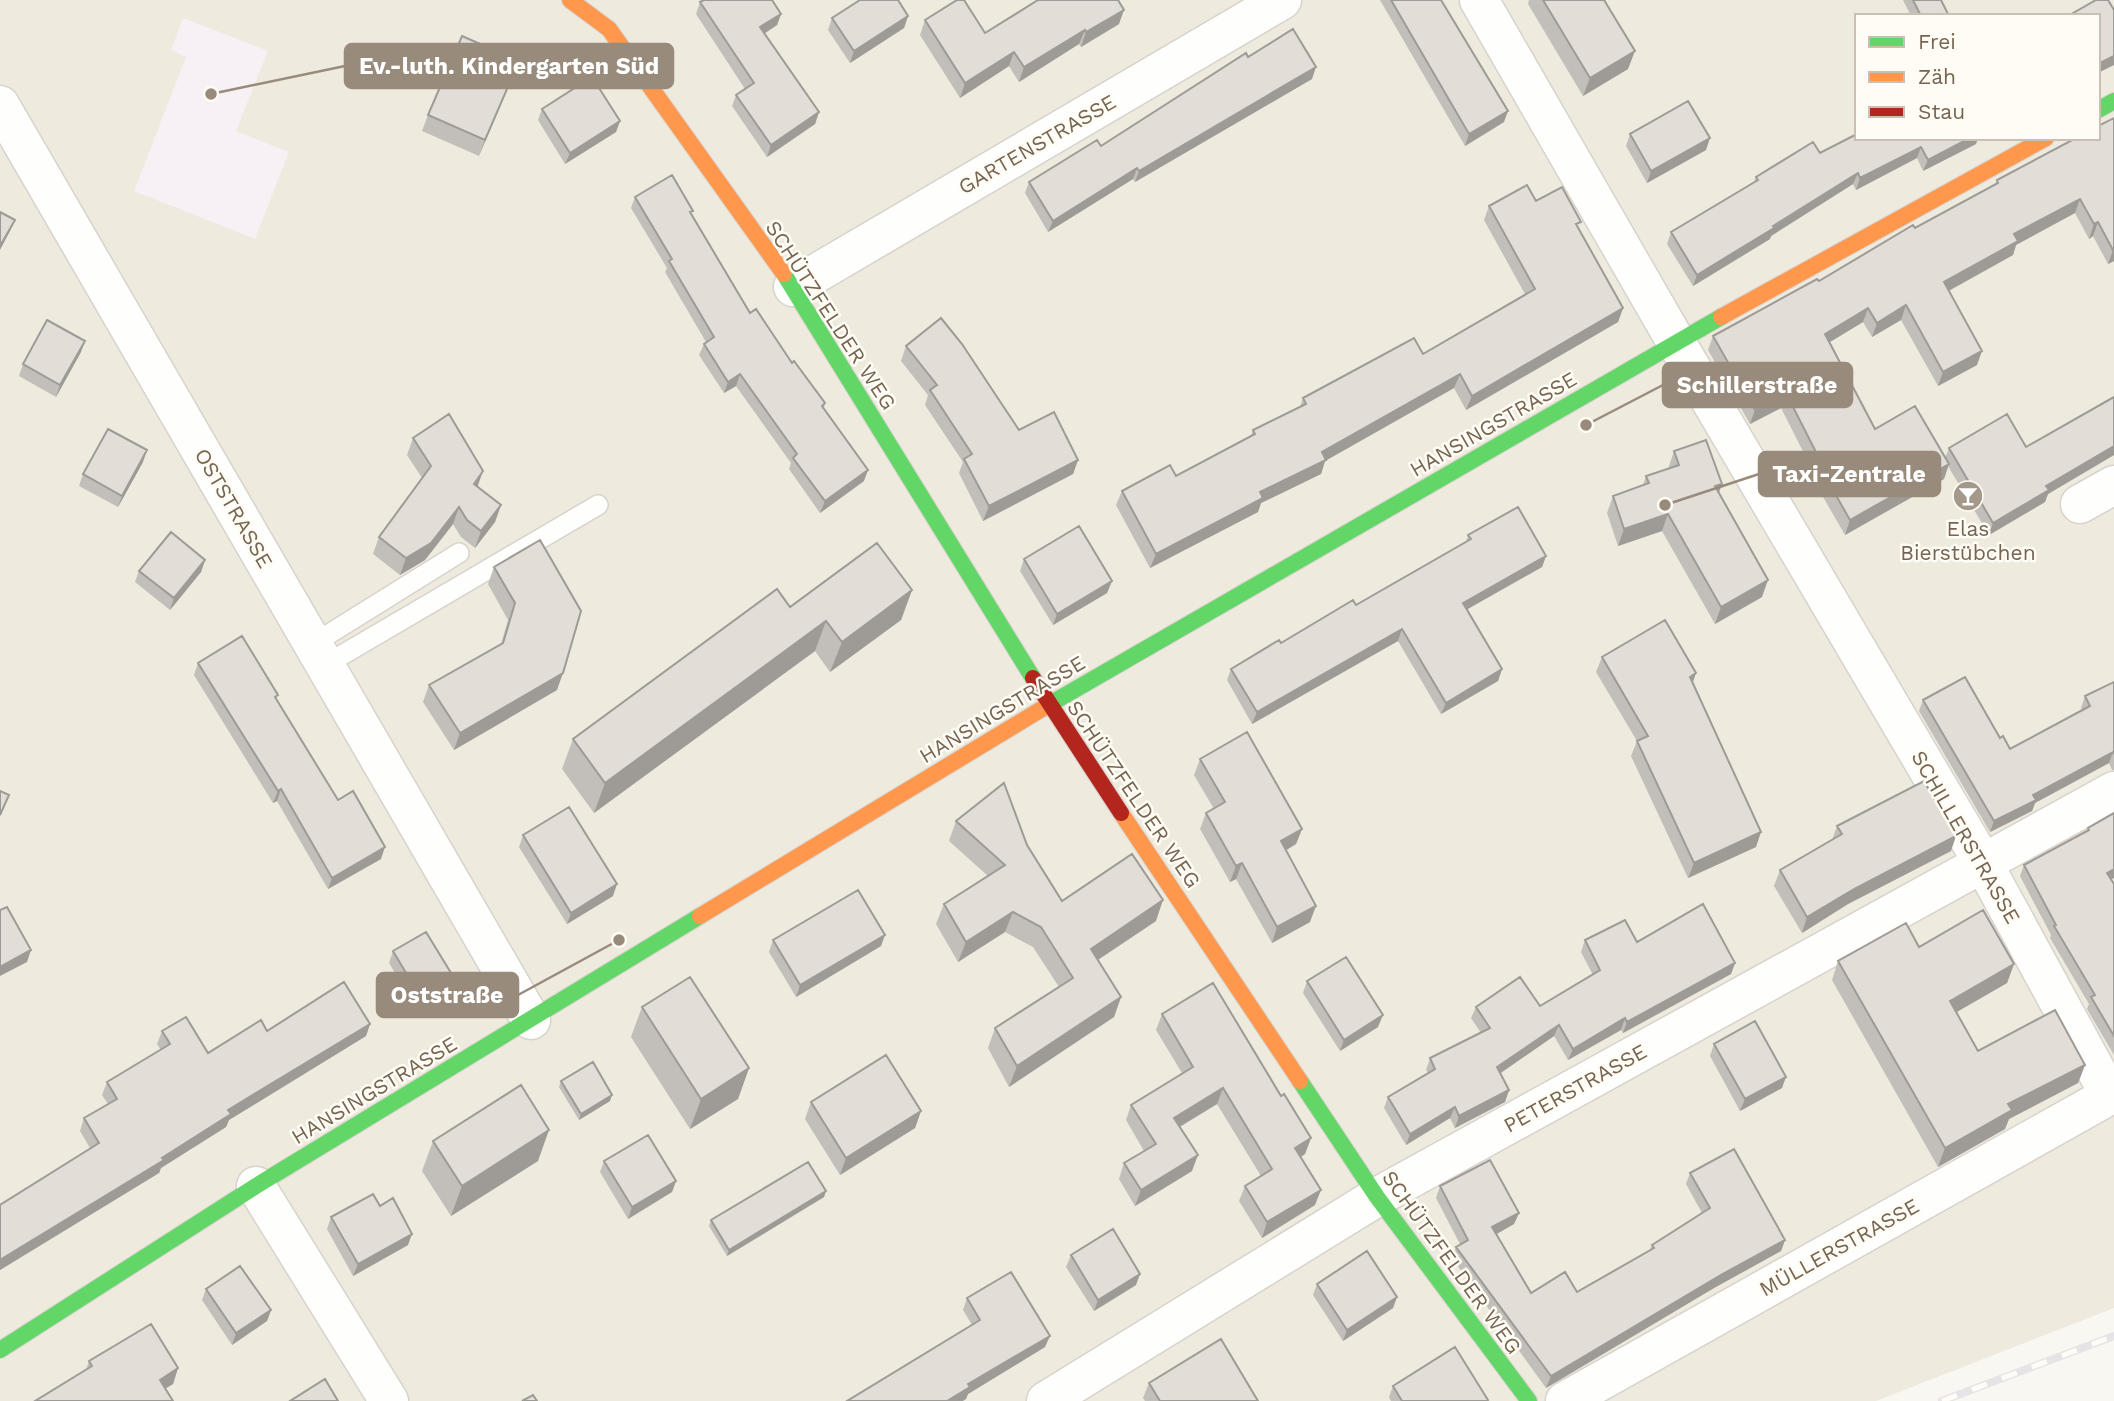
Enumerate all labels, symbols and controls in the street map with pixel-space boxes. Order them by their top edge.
legend [1855,14,2100,140]
text: Frei [1918,29,1956,54]
callout: Ev.-luth. Kindergarten Süd [345,44,673,88]
text: Ev.-luth. Kindergarten Süd [359,53,659,80]
text: Zäh [1918,64,1956,89]
street label: GARTENSTRASSE [954,89,1120,199]
text: Stau [1918,99,1965,124]
street label: SCHÜTZFELDER WEG [760,216,902,414]
callout: Schillerstraße [1663,363,1852,407]
street label: HANSINGSTRASSE [1405,366,1581,482]
text: Schillerstraße [1677,372,1837,399]
street label: OSTSTRASSE [190,444,278,572]
callout: Taxi-Zentrale [1759,452,1940,496]
text: Taxi-Zentrale [1772,461,1926,488]
bar icon: Elas Bierstübchen [1951,479,1985,513]
place label: Elas Bierstübchen [1900,516,2036,565]
street label: HANSINGSTRASSE [915,650,1089,768]
street label: SCHÜTZFELDER WEG [1062,696,1206,892]
street label: SCHILLERSTRASSE [1906,746,2026,928]
callout: Oststraße [377,973,518,1017]
text: Oststraße [391,982,503,1009]
street label: HANSINGSTRASSE [287,1031,461,1149]
street label: PETERSTRASSE [1499,1038,1651,1138]
street label: SCHÜTZFELDER WEG [1377,1165,1527,1359]
street label: MÜLLERSTRASSE [1755,1193,1923,1301]

